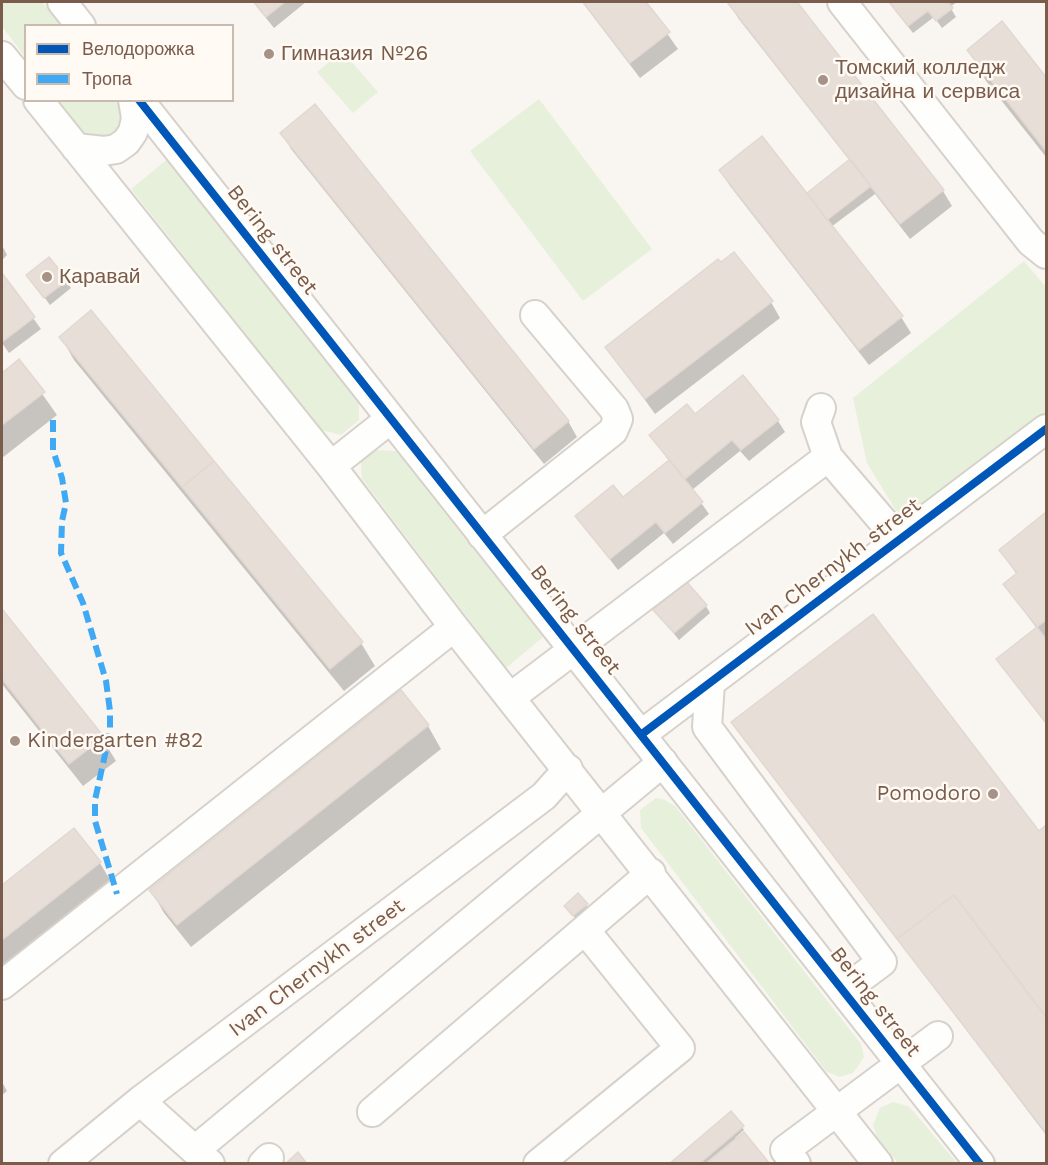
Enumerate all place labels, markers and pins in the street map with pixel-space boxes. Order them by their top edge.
place label: Гимназия №26 [281,41,428,67]
marker: Гимназия №26 [262,47,276,61]
place label: Томский колледж дизайна и сервиса [835,55,1020,105]
marker: Томский колледж дизайна и сервиса [816,73,830,87]
place label: Каравай [59,264,141,290]
marker: Каравай [40,270,54,284]
place label: Kindergarten #82 [27,728,203,754]
marker: Kindergarten #82 [8,734,22,748]
place label: Pomodoro [877,781,981,807]
marker: Pomodoro [986,787,1000,801]

